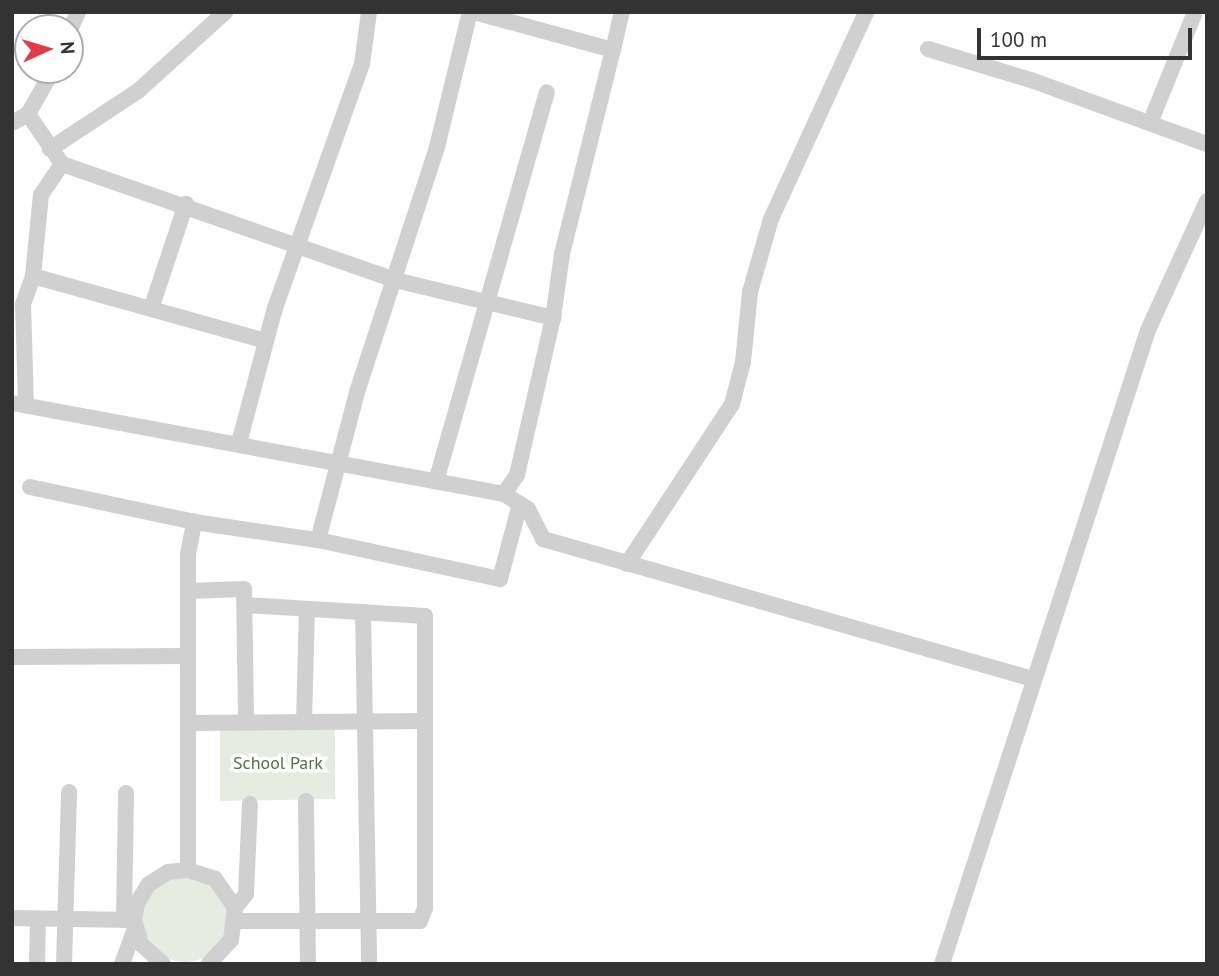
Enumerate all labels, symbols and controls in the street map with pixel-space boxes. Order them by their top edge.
north arrow [14,14,84,84]
scale bar [981,14,1196,58]
text: 100 m [990,26,1047,53]
text: N [56,41,80,55]
park label: School Park [233,752,323,774]

